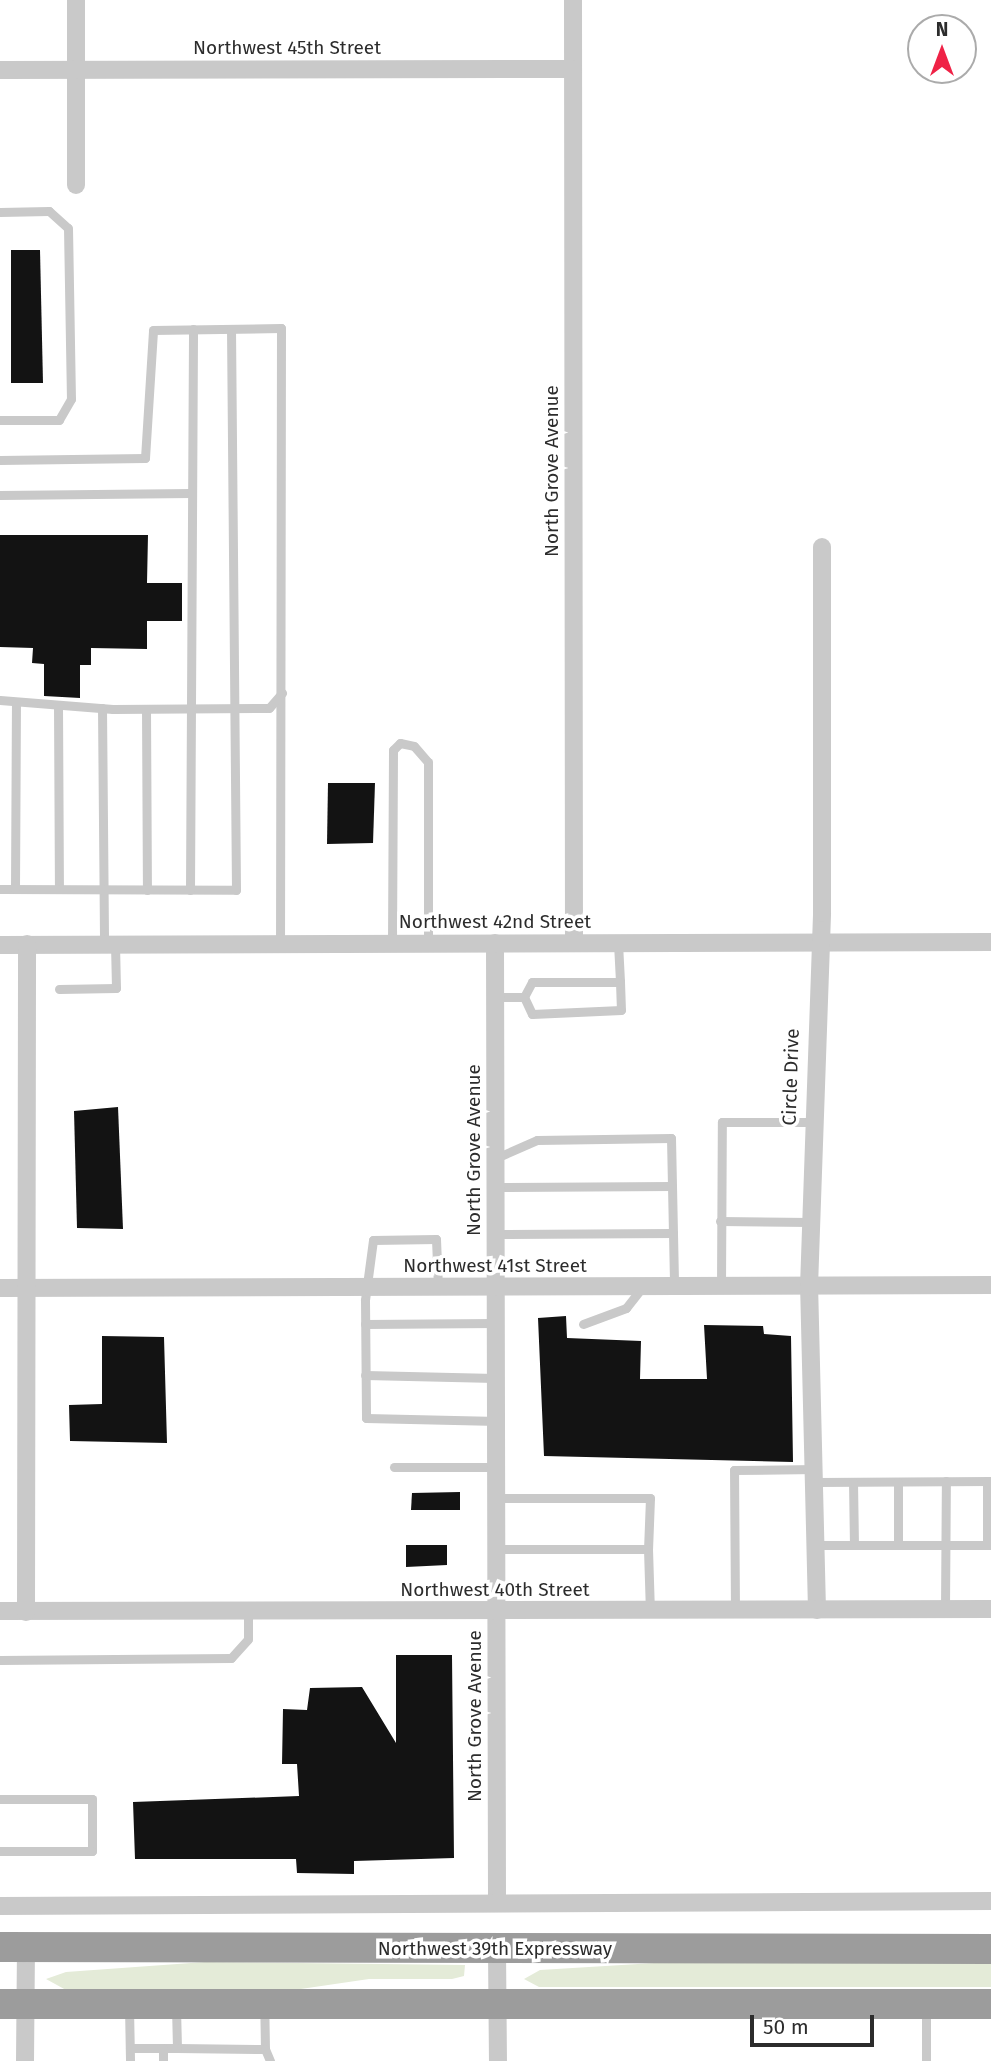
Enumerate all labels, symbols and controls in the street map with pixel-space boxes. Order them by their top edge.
north arrow [907,14,977,84]
text: N [936,18,948,41]
street label: Northwest 45th Street [193,37,381,59]
street label: North Grove Avenue [541,385,563,557]
street label: Northwest 42nd Street [399,911,591,933]
street label: Circle Drive [778,1028,804,1126]
street label: North Grove Avenue [463,1064,485,1236]
street label: Northwest 41st Street [403,1255,587,1277]
street label: Northwest 40th Street [400,1579,590,1601]
street label: North Grove Avenue [464,1630,486,1802]
street label: Northwest 39th Expressway [378,1938,612,1960]
scale bar [753,2002,877,2046]
text: 50 m [763,2014,809,2040]

